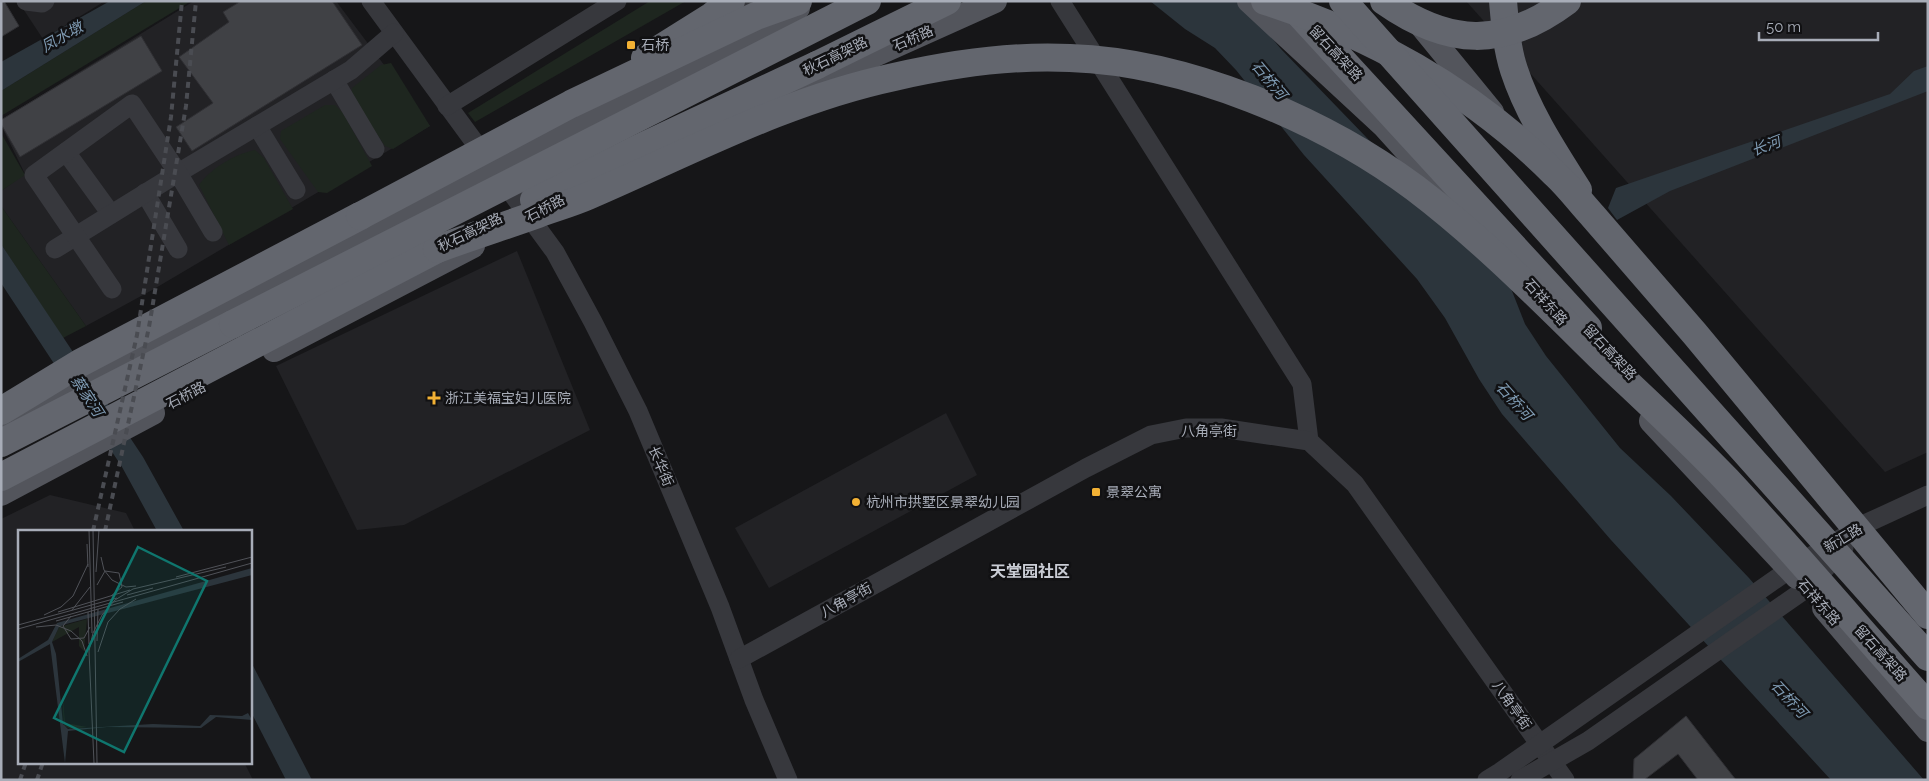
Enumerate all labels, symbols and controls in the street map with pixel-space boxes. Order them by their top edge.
scale bar [1759,10,1878,42]
water label: 凤水墩 [38,17,88,56]
text: 50 m [1766,18,1801,36]
street label: 石桥路 [891,22,935,54]
street label: 留石高架路 [1306,22,1366,84]
street label: 秋石高架路 [800,33,870,79]
place label: 石桥 [641,37,669,53]
marker: 石桥 [625,39,637,51]
water label: 石桥河 [1248,57,1292,105]
water label: 长河 [1749,131,1786,160]
street label: 石桥路 [523,191,567,225]
street label: 秋石高架路 [435,209,505,255]
street label: 石祥东路 [1521,276,1571,328]
street label: 留石高架路 [1580,321,1640,383]
water label: 蔡家河 [67,372,108,422]
street label: 石桥路 [164,378,208,412]
water label: 石桥河 [1492,378,1538,426]
place label: 浙江美福宝妇儿医院 [445,390,571,406]
marker: 浙江美福宝妇儿医院 [427,391,441,405]
street label: 八角亭街 [1181,423,1237,439]
street label: 长华街 [645,444,677,488]
place label: 景翠公寓 [1106,484,1162,500]
marker: 景翠公寓 [1090,486,1102,498]
place label: 杭州市拱墅区景翠幼儿园 [866,494,1020,510]
marker: 杭州市拱墅区景翠幼儿园 [850,496,862,508]
street label: 新汇路 [1821,520,1865,556]
inset map [18,530,251,764]
district label: 天堂园社区 [990,562,1070,581]
street label: 石祥东路 [1795,576,1843,628]
street label: 八角亭街 [818,579,874,621]
street label: 留石高架路 [1852,622,1910,684]
water label: 石桥河 [1767,676,1813,724]
street label: 八角亭街 [1489,677,1535,733]

